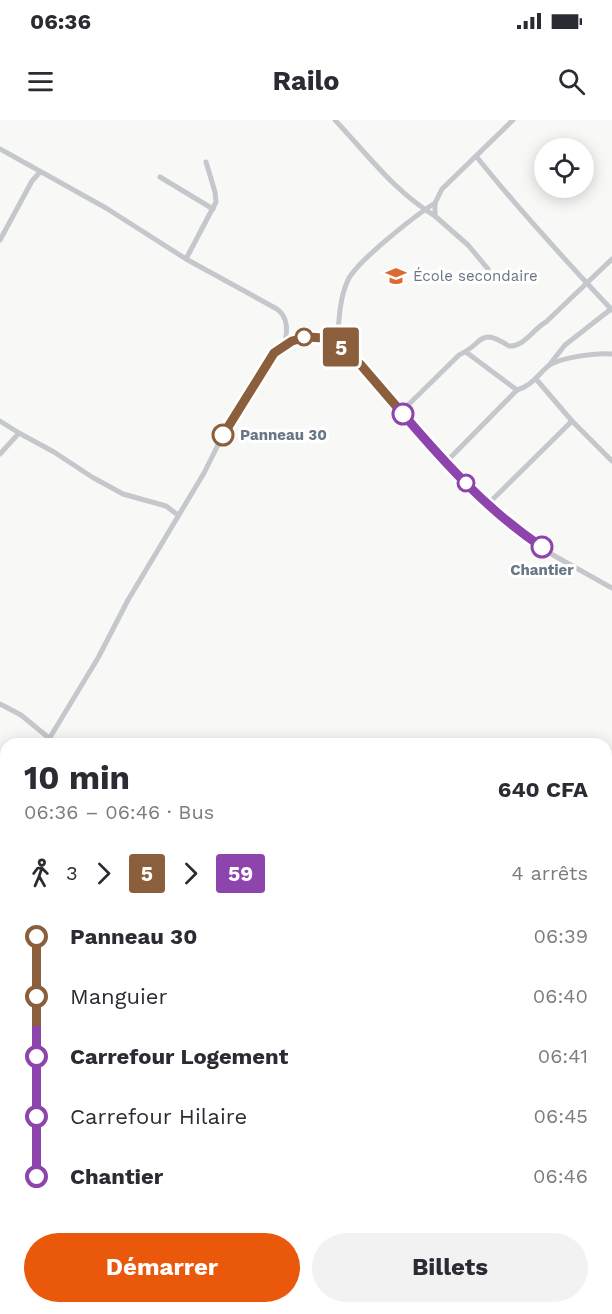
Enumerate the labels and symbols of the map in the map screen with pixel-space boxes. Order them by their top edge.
school or university icon: École secondaire [384,264,408,288]
place label: École secondaire [413,267,538,285]
unlabelled marker [295,328,313,346]
line badge: 5 [322,328,360,366]
unlabelled marker [392,403,414,425]
marker: Panneau 30 [212,424,234,446]
place label: Panneau 30 [240,426,327,444]
unlabelled marker [457,474,475,492]
marker: Chantier [531,536,553,558]
place label: Chantier [510,561,574,579]

